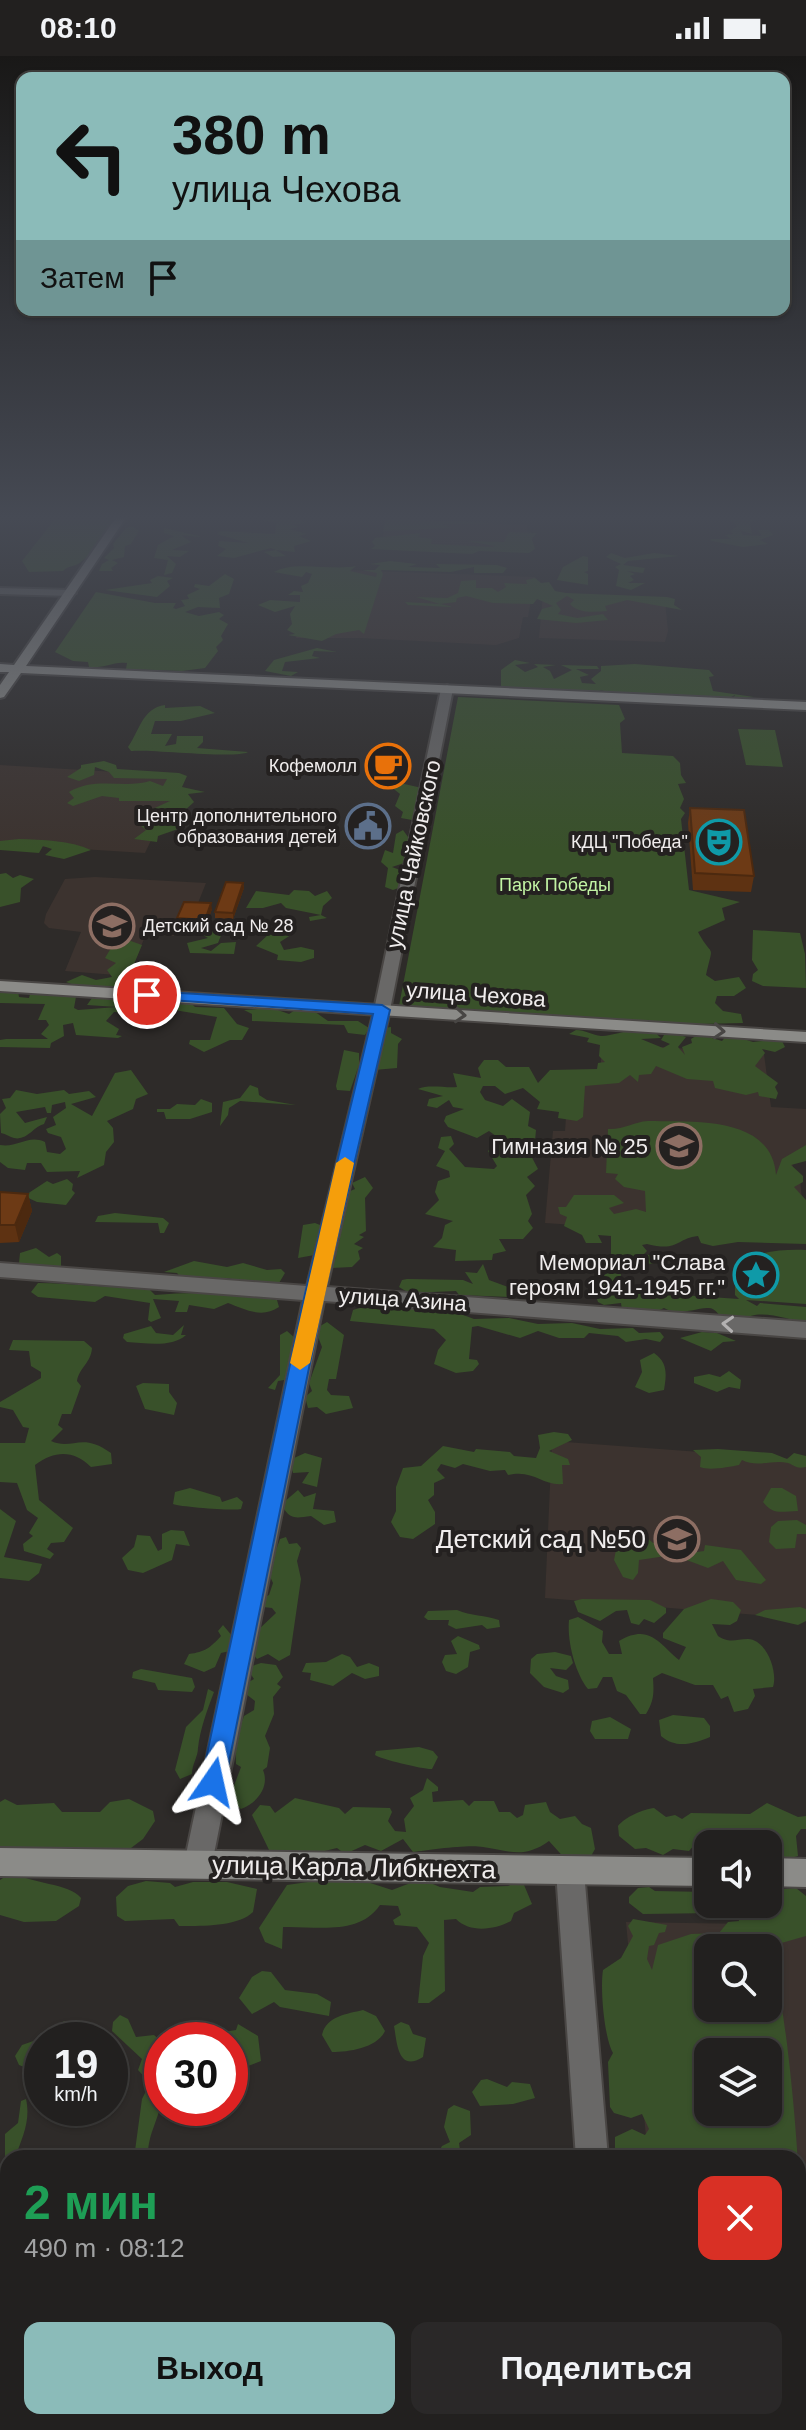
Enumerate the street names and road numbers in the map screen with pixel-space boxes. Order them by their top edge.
street label: улица Чайковского [381,757,446,951]
street label: улица Чехова [405,977,547,1012]
street label: улица Азина [338,1283,468,1316]
street label: улица Карла Либкнехта [212,1850,497,1884]

